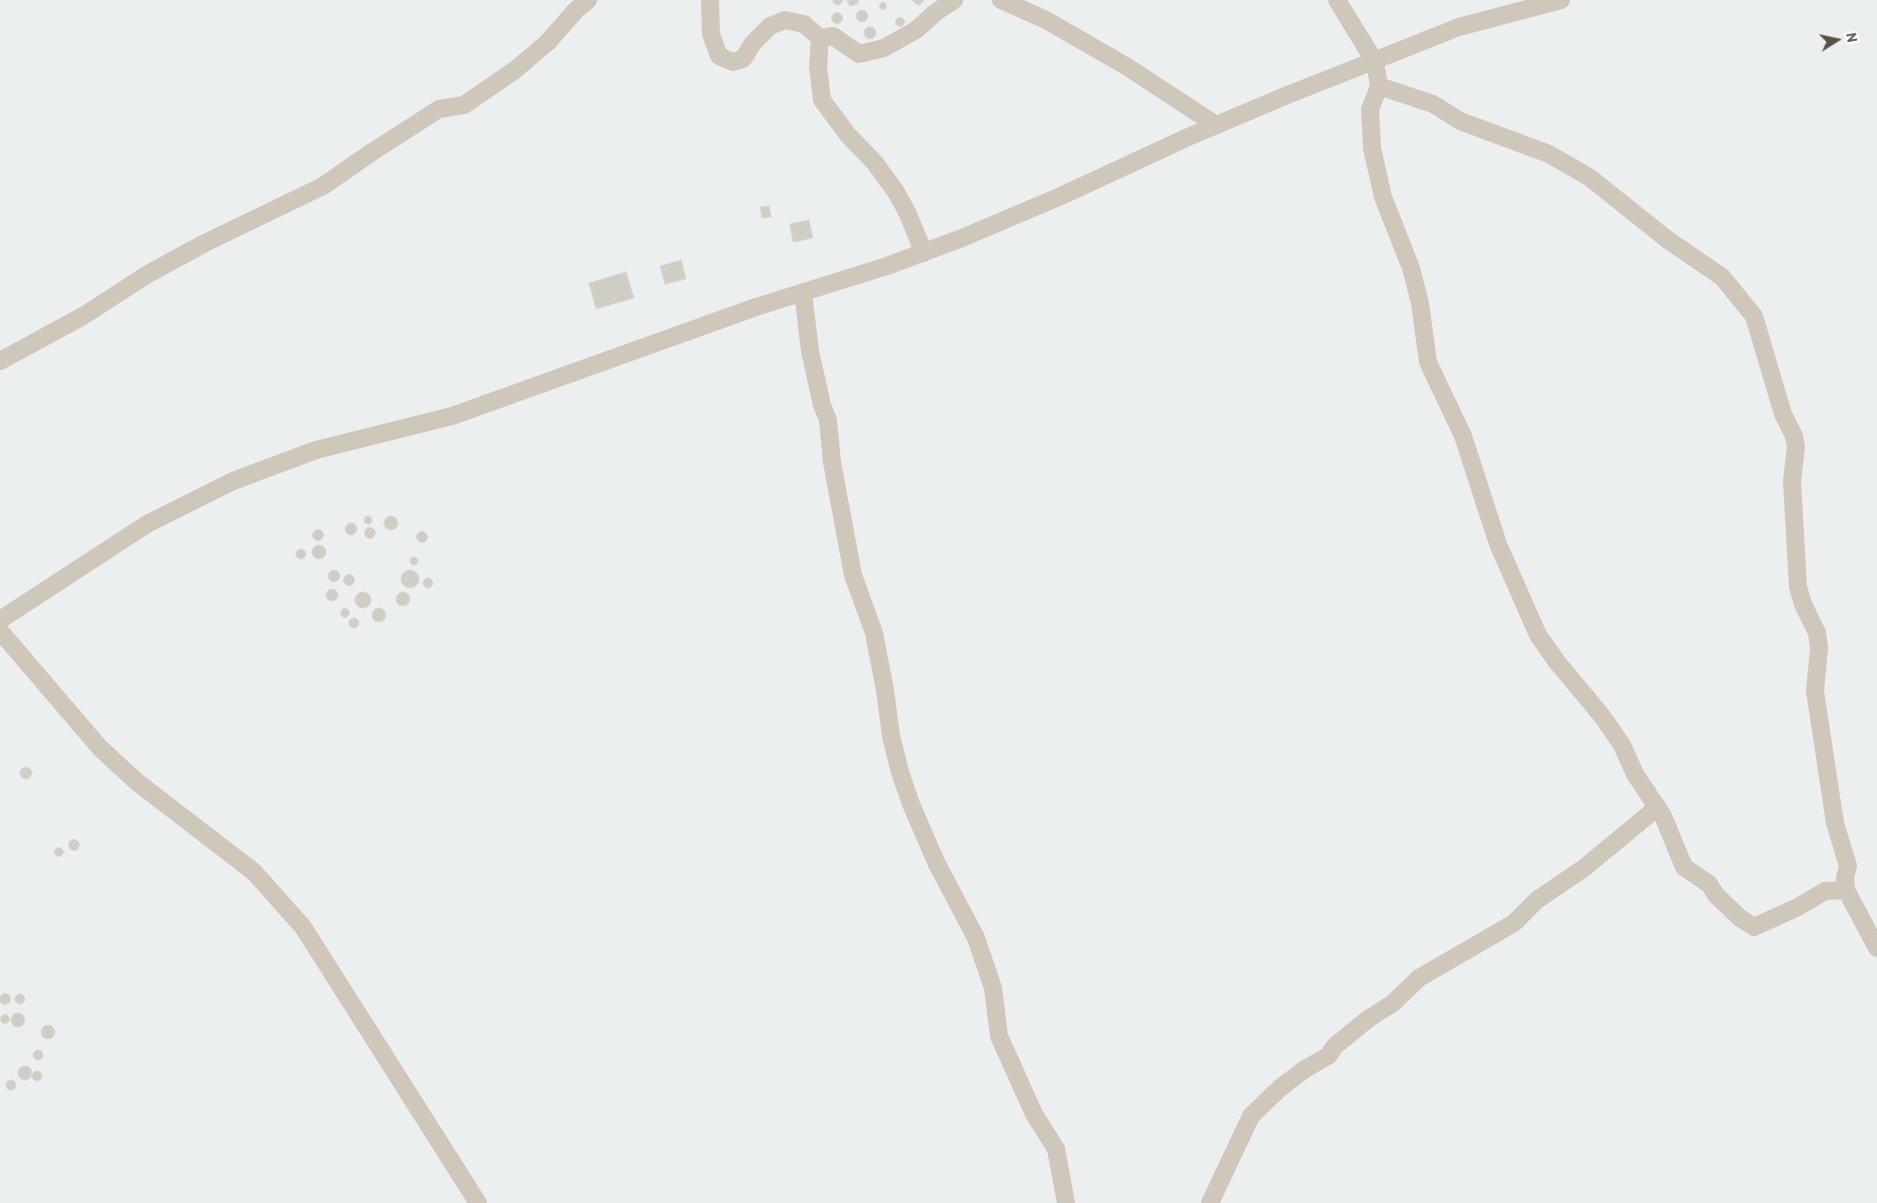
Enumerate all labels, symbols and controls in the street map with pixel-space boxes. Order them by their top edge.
north arrow [1812,15,1862,65]
text: N [1842,31,1861,43]

